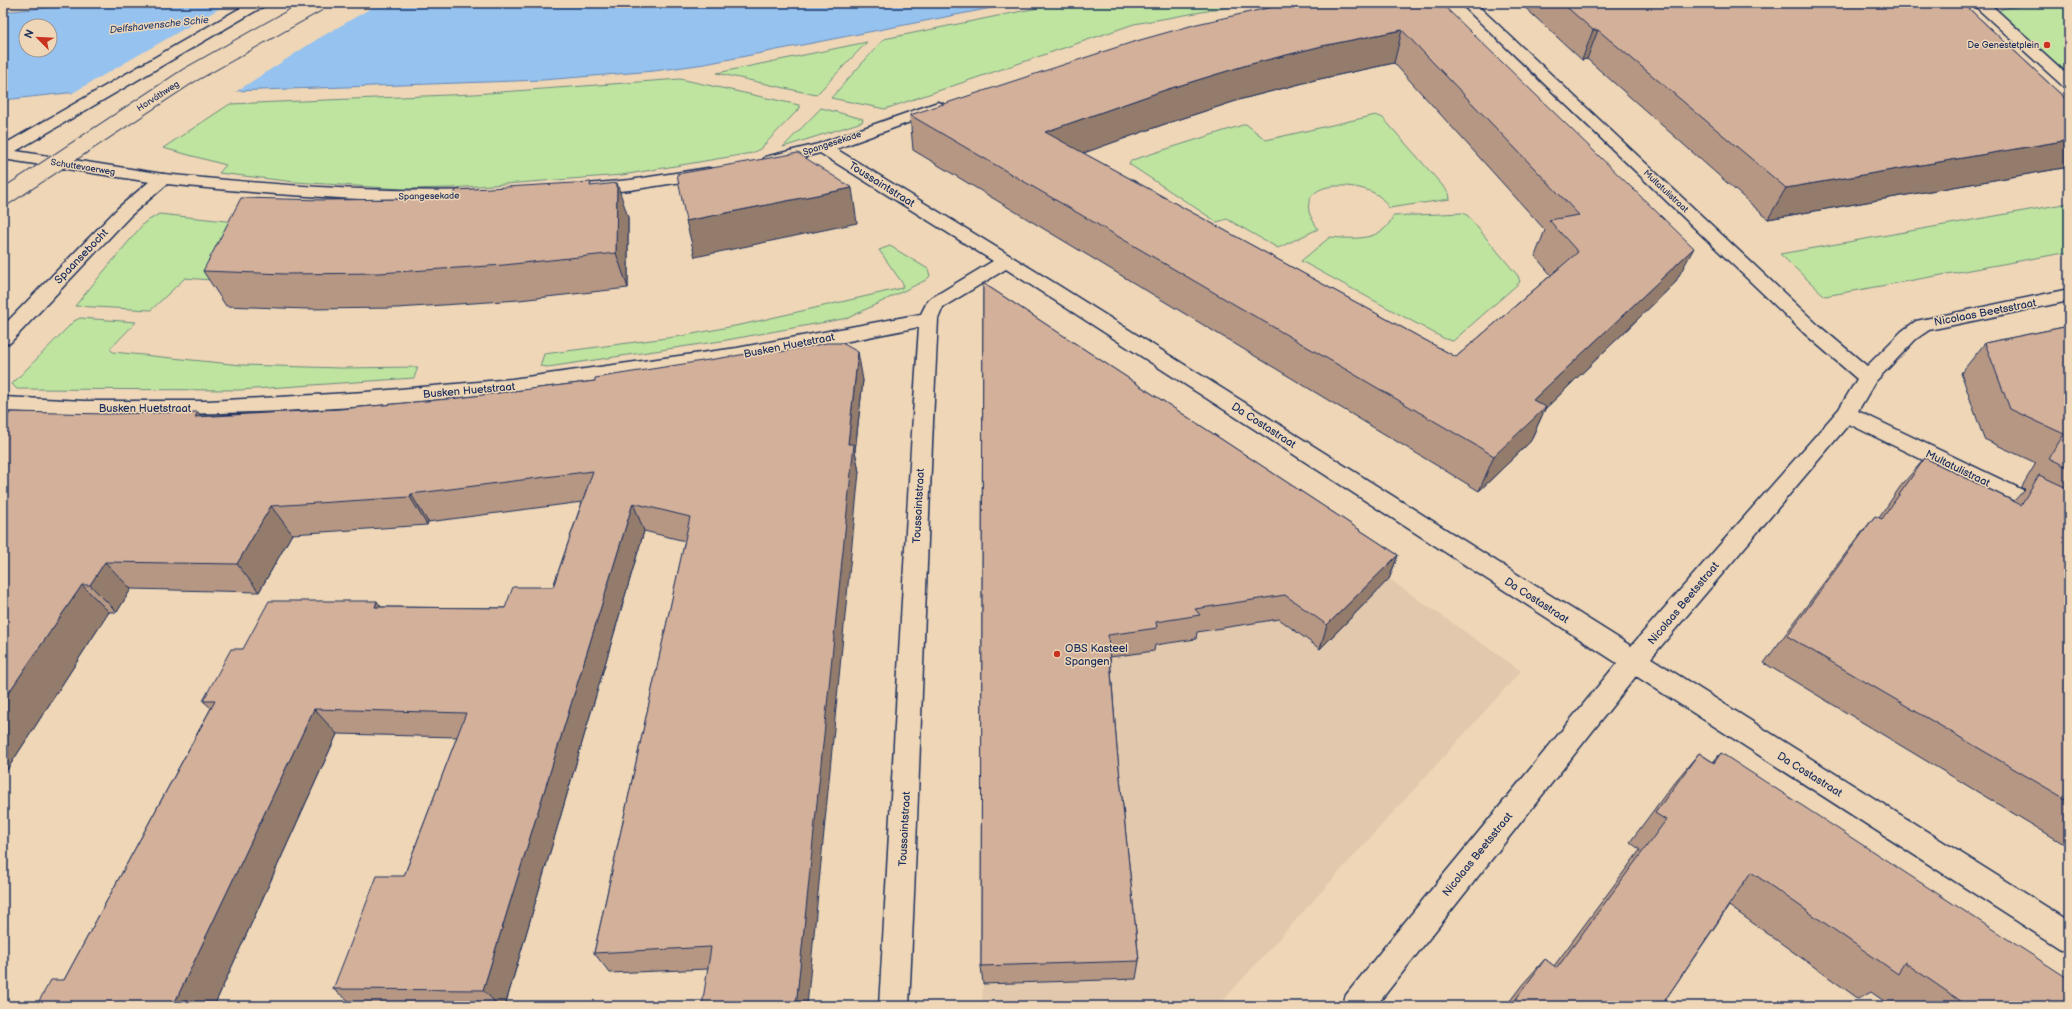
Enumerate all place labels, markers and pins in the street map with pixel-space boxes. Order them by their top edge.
place label: De Genestetplein [1968,40,2039,51]
marker: De Genestetplein [2042,40,2052,50]
place label: OBS Kasteel Spangen [1065,642,1128,668]
marker: OBS Kasteel Spangen [1052,649,1062,659]

